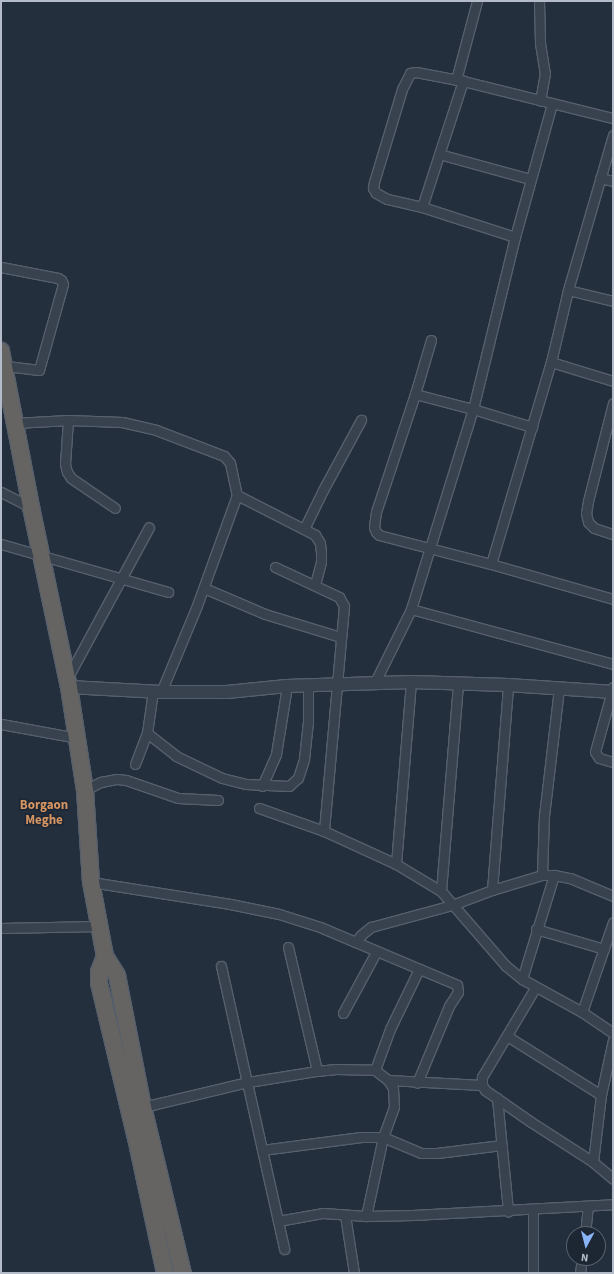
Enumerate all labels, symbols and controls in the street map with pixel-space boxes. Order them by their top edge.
district label: Borgaon Meghe [20,798,68,829]
north arrow [566,1226,606,1266]
text: N [580,1250,589,1265]

